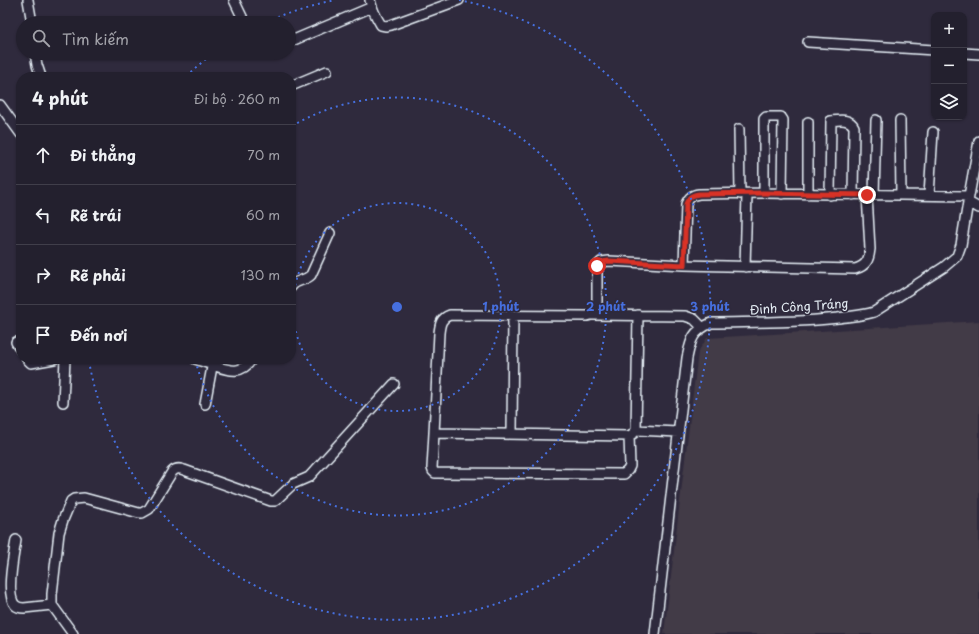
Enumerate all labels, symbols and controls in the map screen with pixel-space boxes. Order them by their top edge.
map controls [931,12,967,120]
button: + [931,12,967,48]
search box [16,16,296,60]
icon: search [30,27,52,49]
text: Tìm kiếm [62,27,129,50]
button: − [931,48,967,84]
button: layers [931,84,967,120]
text: 4 phút [32,85,89,111]
text: Đi bộ · 260 m [194,89,280,108]
text: Đi thẳng [70,143,136,166]
icon: ahead [32,144,54,166]
text: 70 m [247,145,280,164]
route end [858,186,876,204]
text: Rẽ trái [70,203,121,226]
icon: left [32,204,54,226]
text: 60 m [246,205,280,224]
route start [588,257,606,275]
text: Rẽ phải [70,263,126,286]
icon: right [32,264,54,286]
text: 130 m [241,265,280,284]
street label: Đinh Công Tráng [749,294,849,318]
text: 1 phút [483,297,520,315]
text: 2 phút [586,297,626,315]
text: 3 phút [690,297,730,315]
centre of rings [390,300,404,314]
text: Đến nơi [70,323,127,346]
icon: arrive [32,324,54,346]

